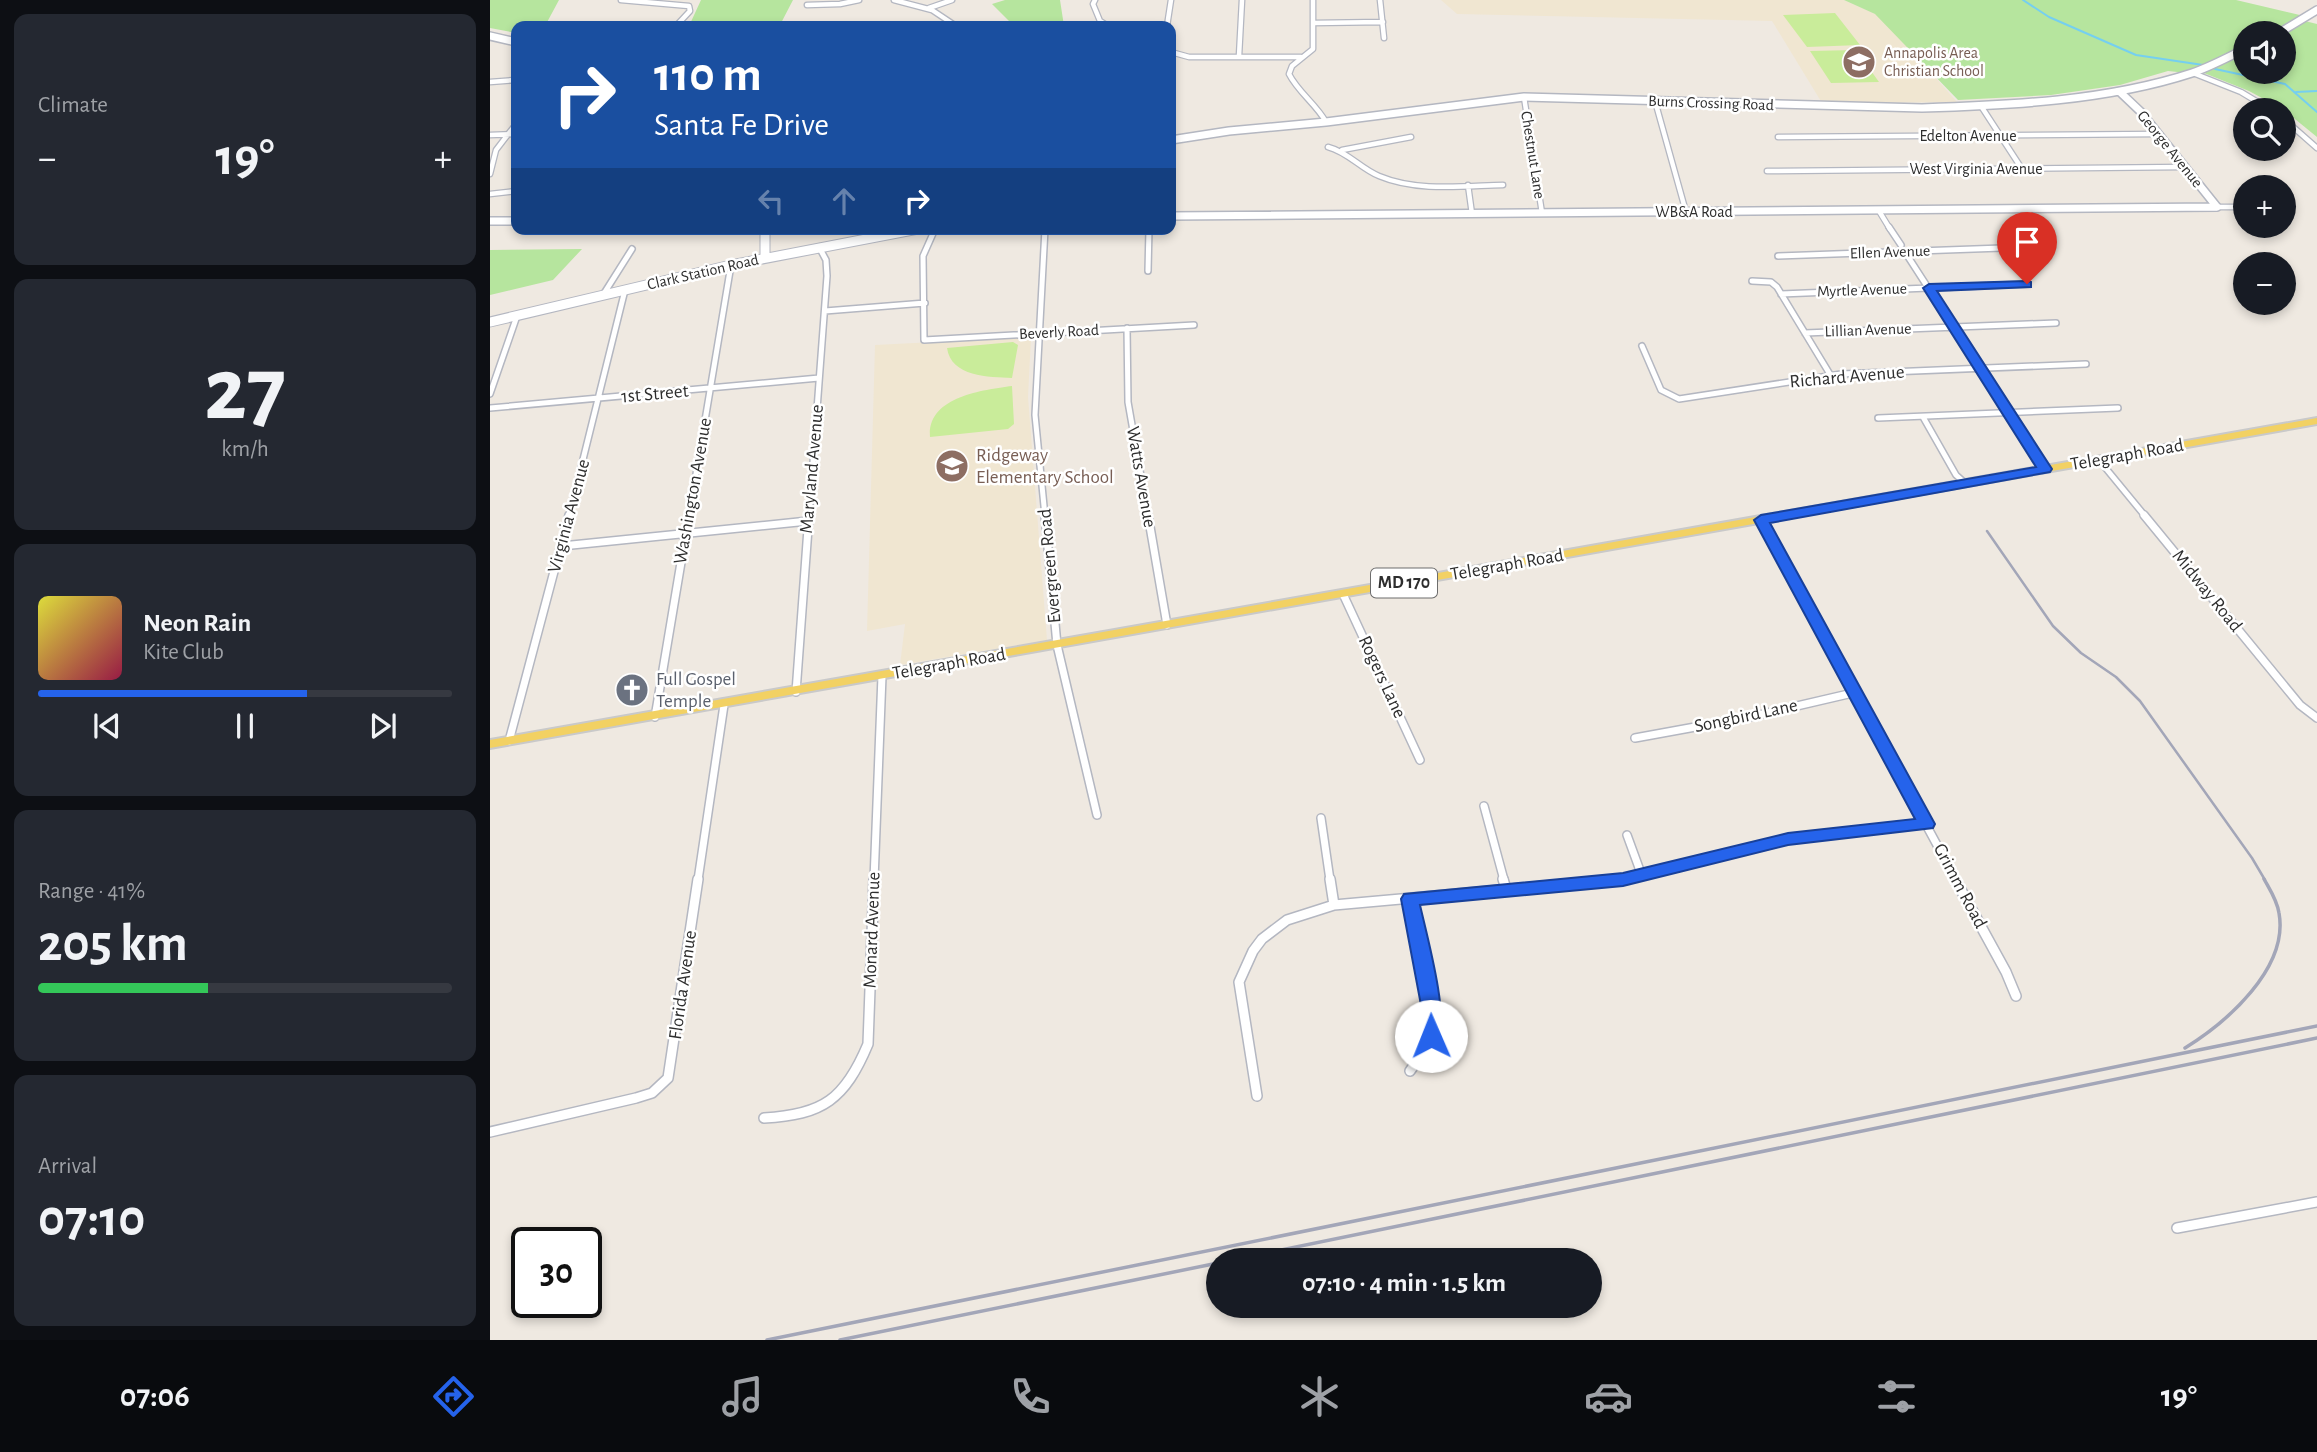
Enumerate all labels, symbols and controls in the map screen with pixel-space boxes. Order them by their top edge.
map controls [2233,21,2296,315]
button: sound [2233,21,2296,84]
school or university icon: Annapolis Area Christian School [1840,43,1878,81]
place label: Annapolis Area Christian School [1884,45,1984,79]
icon: right [539,49,630,140]
text: 110 m [654,51,762,100]
street label: Burns Crossing Road [1648,93,1774,113]
text: Climate [38,94,108,117]
button: search [2233,98,2296,161]
street label: George Avenue [2134,107,2206,191]
text: Santa Fe Drive [654,109,829,141]
street label: Chestnut Lane [1518,110,1548,200]
street label: Edelton Avenue [1919,128,2017,144]
text: 19° [215,132,275,184]
text: − [38,140,56,178]
text: + [434,140,452,178]
street label: West Virginia Avenue [1909,161,2043,177]
button: + [2233,175,2296,238]
icon: left [752,182,790,220]
icon: ahead [825,182,863,220]
icon: right [898,182,936,220]
street label: WB&A Road [1655,204,1733,220]
pin [1997,212,2057,284]
icon: arrive [2008,223,2046,261]
street label: Ellen Avenue [1849,243,1931,261]
street label: Clark Station Road [646,251,760,293]
button: − [2233,252,2296,315]
street label: Myrtle Avenue [1817,280,1907,301]
street label: Lillian Avenue [1824,320,1912,340]
street label: Beverly Road [1019,322,1099,343]
text: 27 [204,345,286,436]
street label: Richard Avenue [1789,363,1905,391]
street label: 1st Street [621,382,689,406]
street label: Maryland Avenue [797,404,827,534]
street label: Washington Avenue [671,416,715,566]
street label: Watts Avenue [1123,425,1159,529]
street label: Telegraph Road [2069,436,2185,474]
text: km/h [221,438,269,461]
place label: Ridgeway Elementary School [976,446,1114,487]
school or university icon: Ridgeway Elementary School [933,447,971,485]
street label: Virginia Avenue [545,457,593,575]
street label: Evergreen Road [1036,508,1064,624]
street label: Telegraph Road [1449,546,1565,584]
street label: Midway Road [2168,546,2246,636]
road number: MD 170 [1371,568,1437,598]
text: Neon Rain [143,610,251,636]
street label: Rogers Lane [1355,633,1409,721]
text: Kite Club [143,641,224,664]
street label: Telegraph Road [891,645,1007,683]
place label: Full Gospel Temple [656,670,736,711]
church icon: Full Gospel Temple [613,671,651,709]
street label: Songbird Lane [1693,696,1799,736]
icon: previous [88,707,126,745]
icon: pause [226,707,264,745]
icon: next [364,707,402,745]
street label: Grimm Road [1930,841,1990,932]
street label: Monard Avenue [860,871,884,989]
text: Range · 41% [38,880,145,903]
text: 205 km [38,918,188,970]
street label: Florida Avenue [666,929,700,1041]
position arrow [1394,999,1468,1073]
text: Arrival [38,1155,97,1178]
text: 07:10 [38,1193,145,1245]
speed limit sign: 30 [511,1227,602,1318]
text: 07:10 · 4 min · 1.5 km [1302,1270,1506,1296]
icon: directions [429,1372,478,1421]
icon: music [718,1372,767,1421]
icon: phone [1006,1372,1055,1421]
icon: climate [1295,1372,1344,1421]
icon: car [1584,1372,1633,1421]
icon: filters [1872,1372,1921,1421]
text: 07:06 [120,1380,190,1412]
text: 19° [2161,1380,2197,1412]

